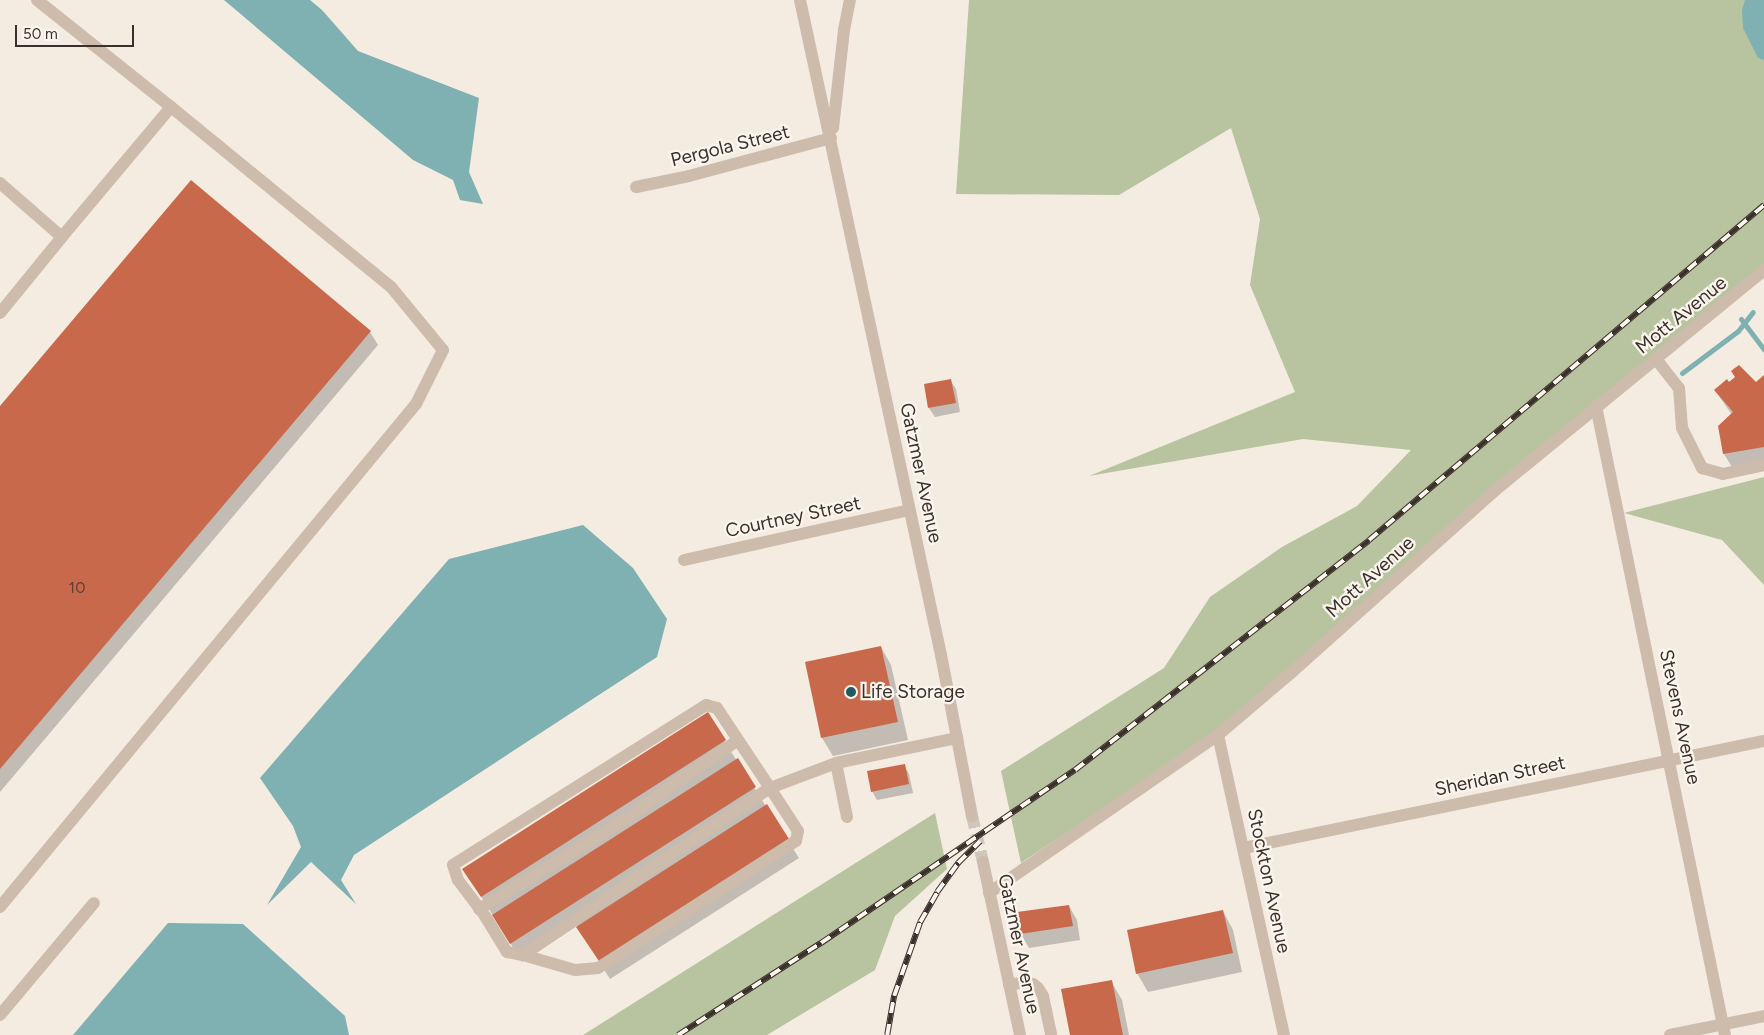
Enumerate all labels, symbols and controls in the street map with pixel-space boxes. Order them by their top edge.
scale bar [18,15,136,47]
text: 50 m [23,25,58,43]
street label: Pergola Street [668,120,792,172]
street label: Mott Avenue [1631,271,1731,359]
street label: Gatzmer Avenue [895,401,947,545]
street label: Courtney Street [723,492,863,542]
street label: Mott Avenue [1321,532,1419,622]
house number: 10 [69,578,85,598]
street label: Stevens Avenue [1655,647,1705,787]
place label: Life Storage [861,681,965,703]
marker: Life Storage [845,686,857,698]
street label: Sheridan Street [1433,751,1567,801]
street label: Stockton Avenue [1243,807,1295,955]
street label: Gatzmer Avenue [993,872,1045,1016]

